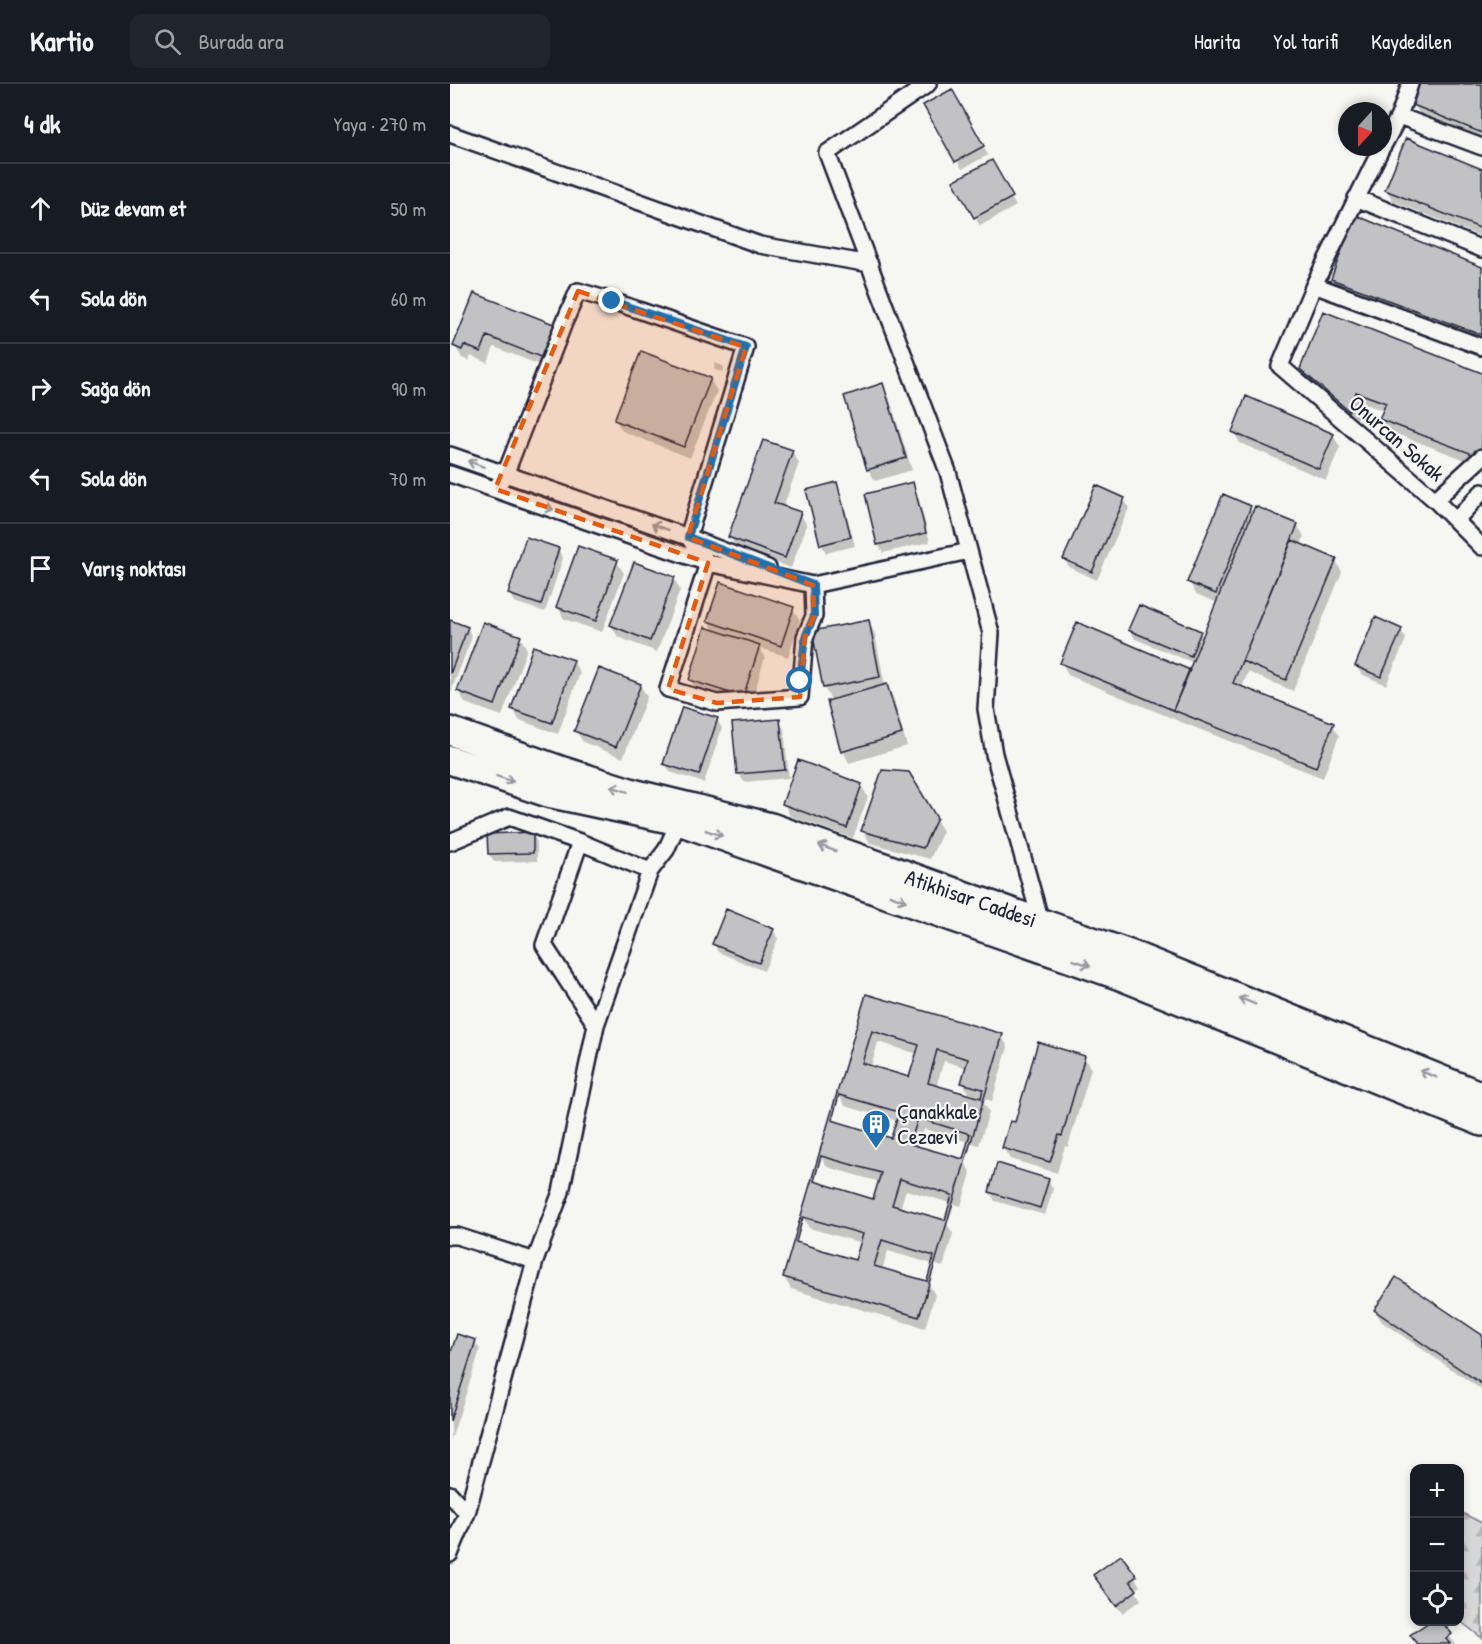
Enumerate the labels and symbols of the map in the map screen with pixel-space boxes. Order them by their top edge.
north arrow [1338,102,1392,156]
route end [598,287,624,313]
street label: Onurcan Sokak [1343,388,1451,488]
one-way arrow [467,458,486,469]
one-way arrow [535,502,554,513]
one-way arrow [651,521,670,532]
route start [786,667,812,693]
one-way arrow [496,774,514,785]
one-way arrow [610,783,629,794]
one-way arrow [704,829,723,840]
one-way arrow [818,841,837,852]
street label: Atikhisar Caddesi [901,861,1041,935]
one-way arrow [888,894,907,905]
one-way arrow [1072,958,1091,969]
one-way arrow [1238,995,1257,1006]
one-way arrow [1419,1068,1437,1079]
place label: Çanakkale Cezaevi [897,1096,978,1151]
building icon: Çanakkale Cezaevi [860,1108,892,1150]

